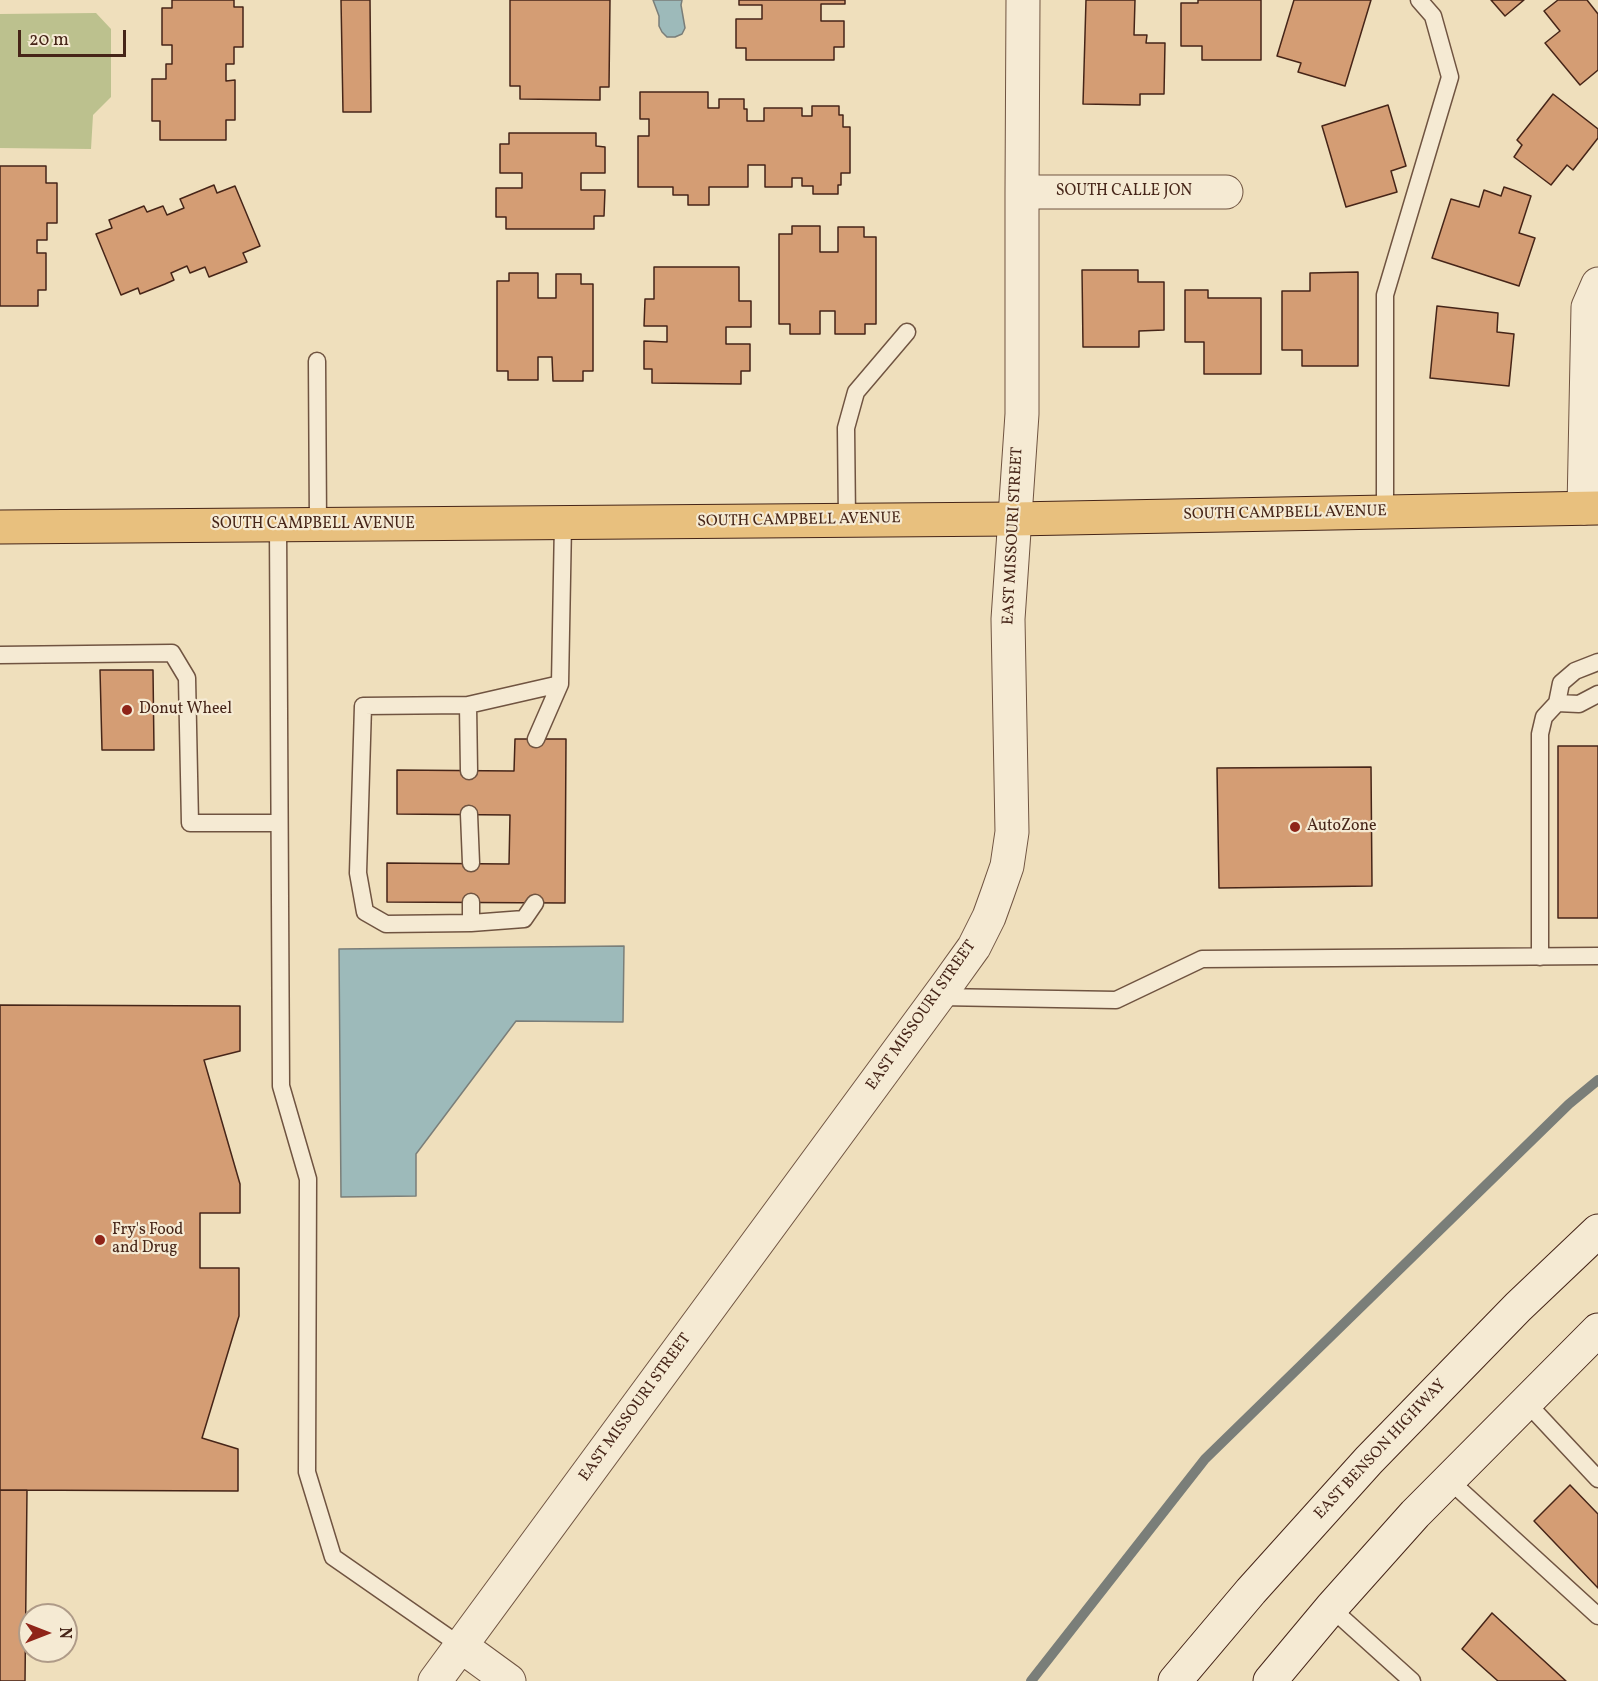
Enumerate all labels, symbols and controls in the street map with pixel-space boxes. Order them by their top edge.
scale bar [21,18,129,56]
text: 20 m [29,28,69,53]
street label: SOUTH CALLE JON [1056,182,1192,202]
street label: EAST MISSOURI STREET [1000,446,1028,626]
street label: SOUTH CAMPBELL AVENUE [1183,503,1387,525]
street label: SOUTH CAMPBELL AVENUE [697,510,901,532]
street label: SOUTH CAMPBELL AVENUE [211,515,415,535]
place label: Donut Wheel [139,700,232,720]
marker: Donut Wheel [120,703,134,717]
place label: AutoZone [1307,817,1377,837]
marker: AutoZone [1288,820,1302,834]
street label: EAST MISSOURI STREET [863,937,981,1095]
place label: Fry's Food and Drug [112,1221,183,1259]
marker: Fry's Food and Drug [93,1233,107,1247]
street label: EAST MISSOURI STREET [576,1330,696,1486]
street label: EAST BENSON HIGHWAY [1311,1376,1451,1524]
north arrow [18,1603,78,1663]
text: N [53,1627,75,1639]

